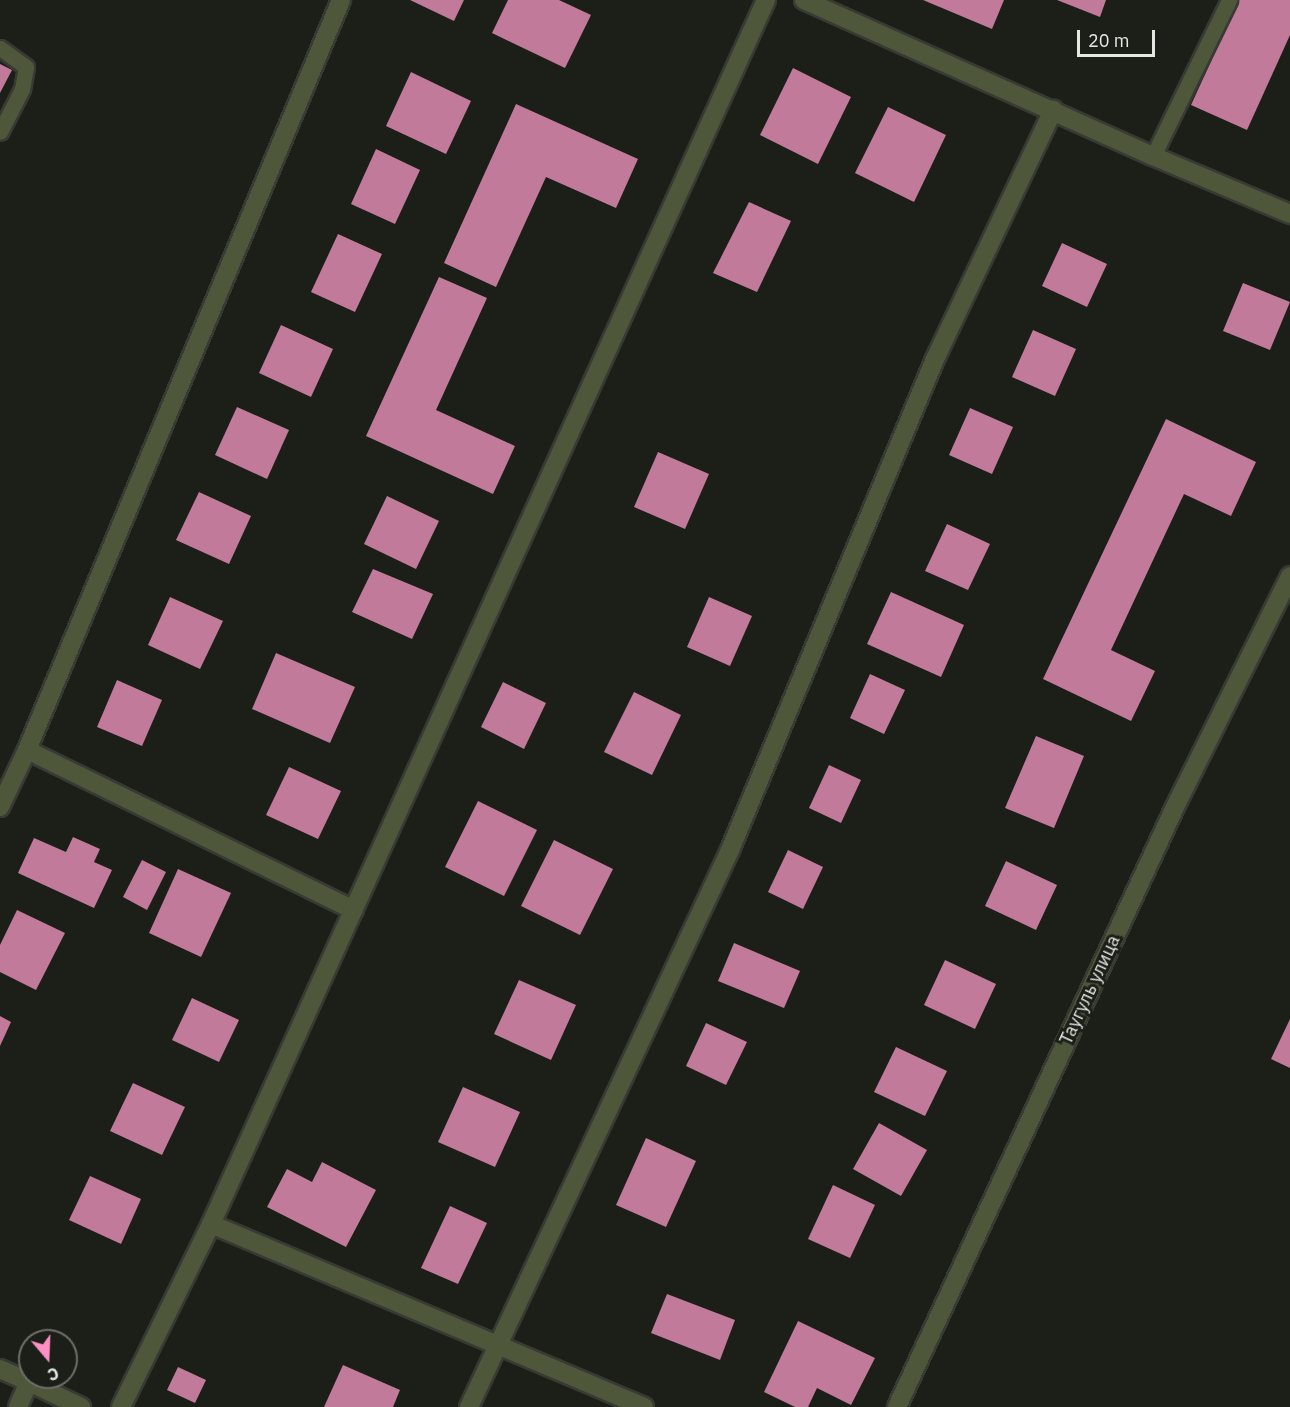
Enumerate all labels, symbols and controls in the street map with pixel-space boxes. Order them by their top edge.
scale bar [1080,18,1158,56]
text: 20 m [1088,29,1130,52]
street label: Таугуль улица [1055,932,1125,1048]
north arrow [18,1329,78,1389]
text: С [45,1363,61,1385]

